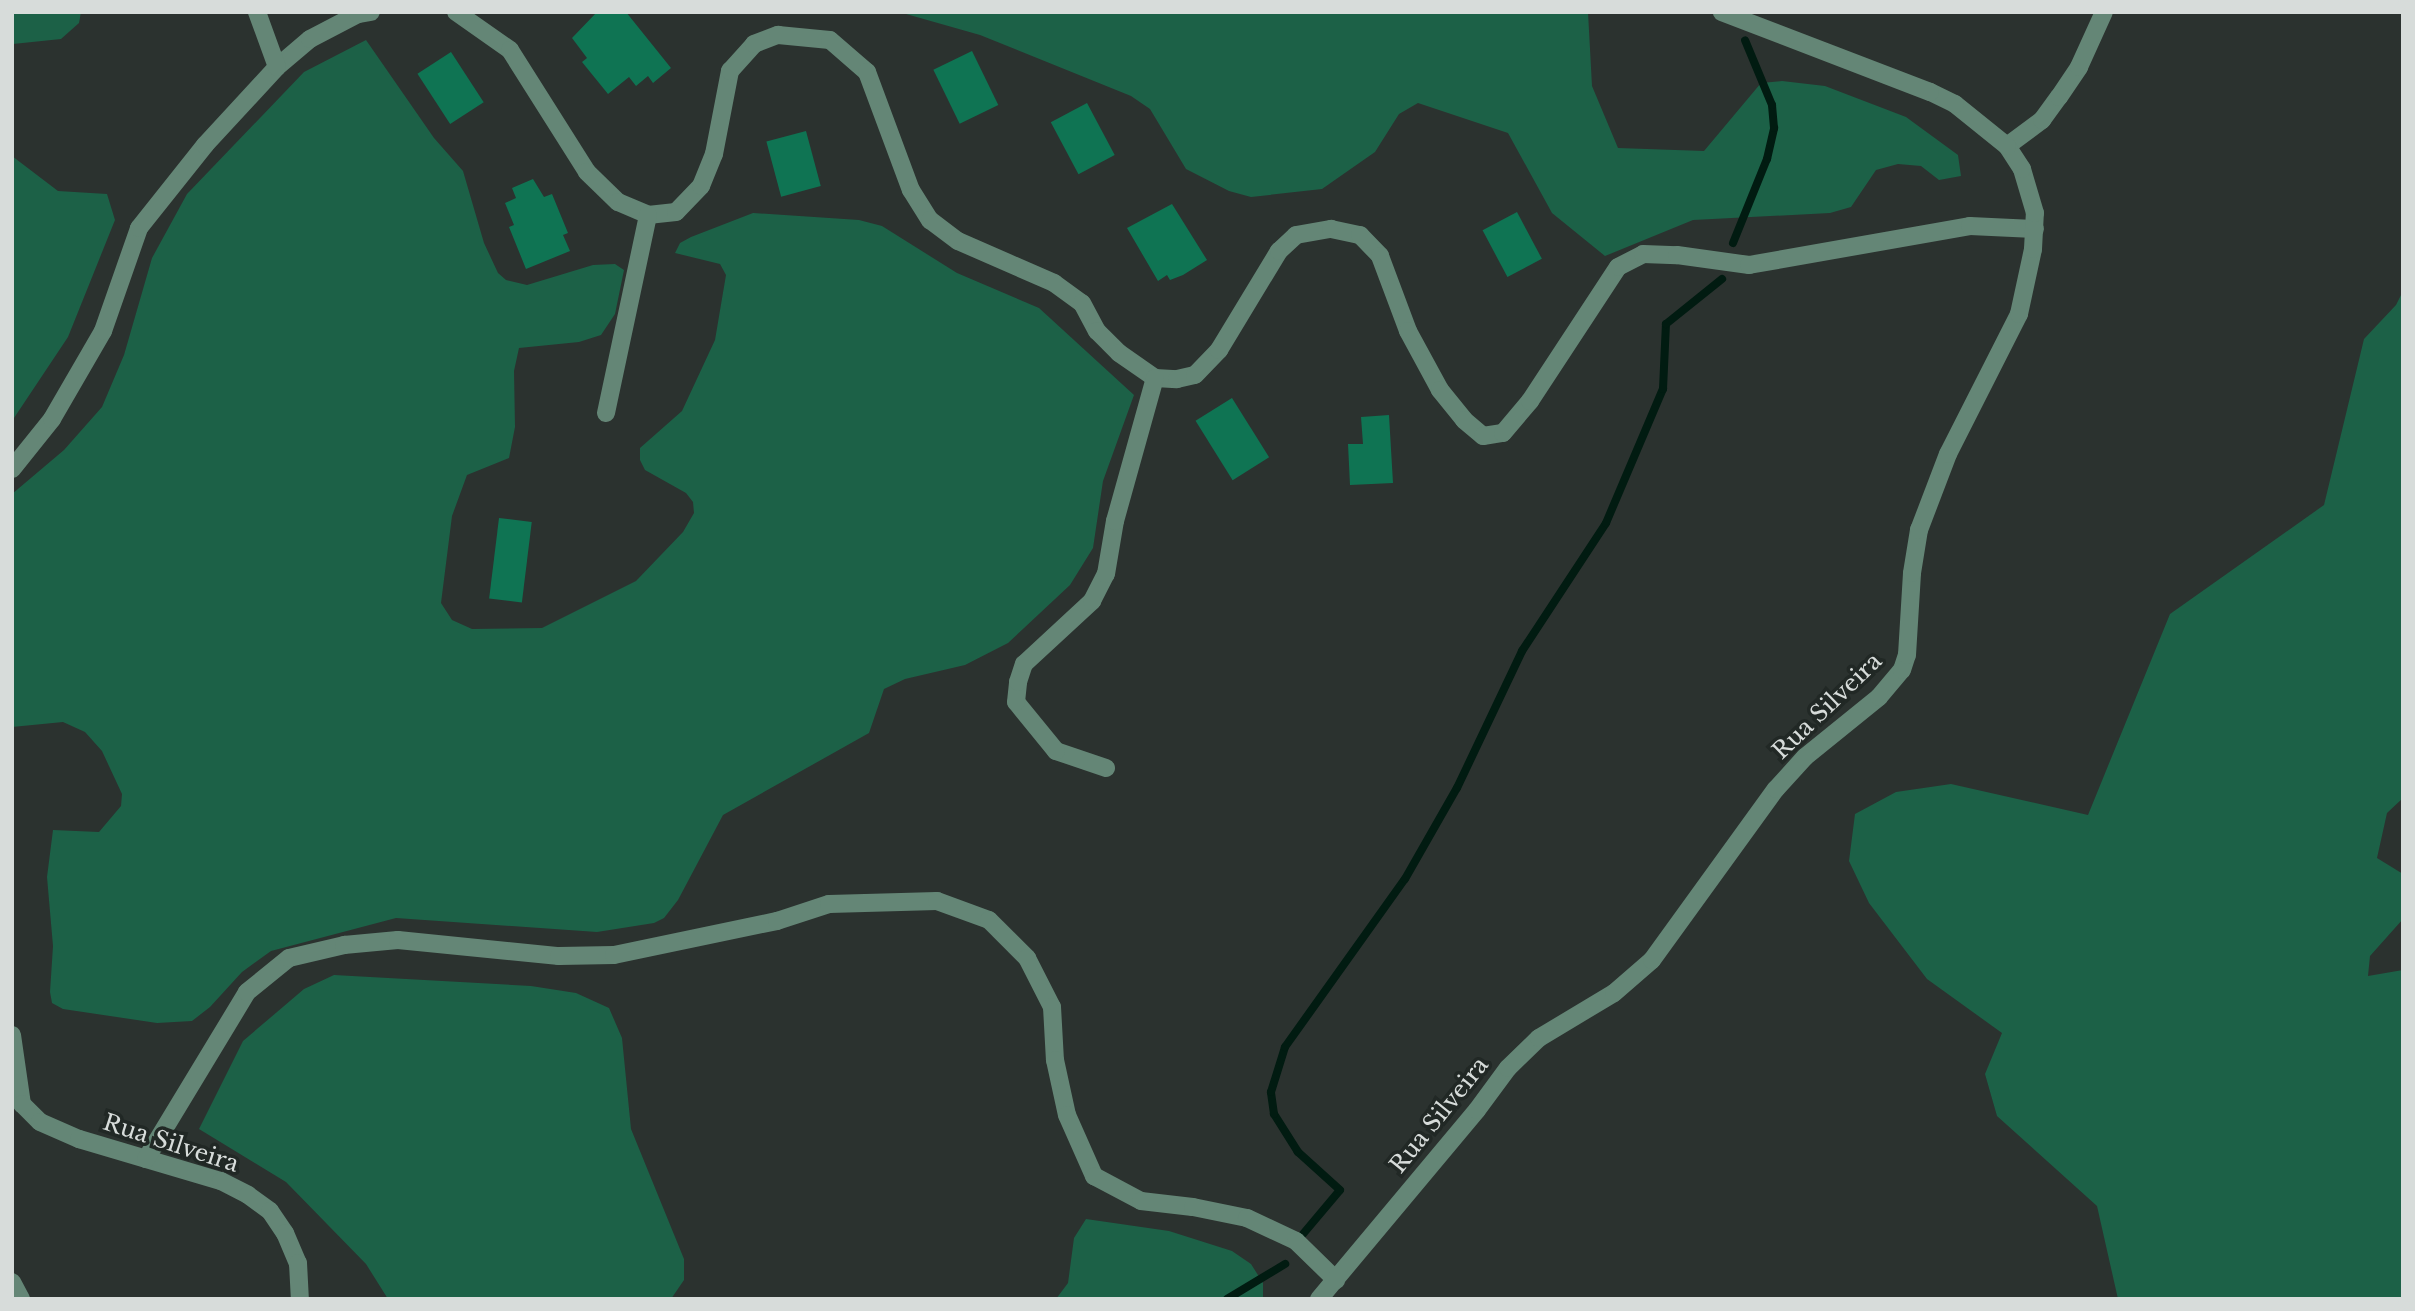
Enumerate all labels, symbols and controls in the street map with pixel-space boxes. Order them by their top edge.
street label: Rua Silveira [1767,647,1887,765]
street label: Rua Silveira [1384,1051,1494,1179]
street label: Rua Silveira [100,1108,242,1178]

